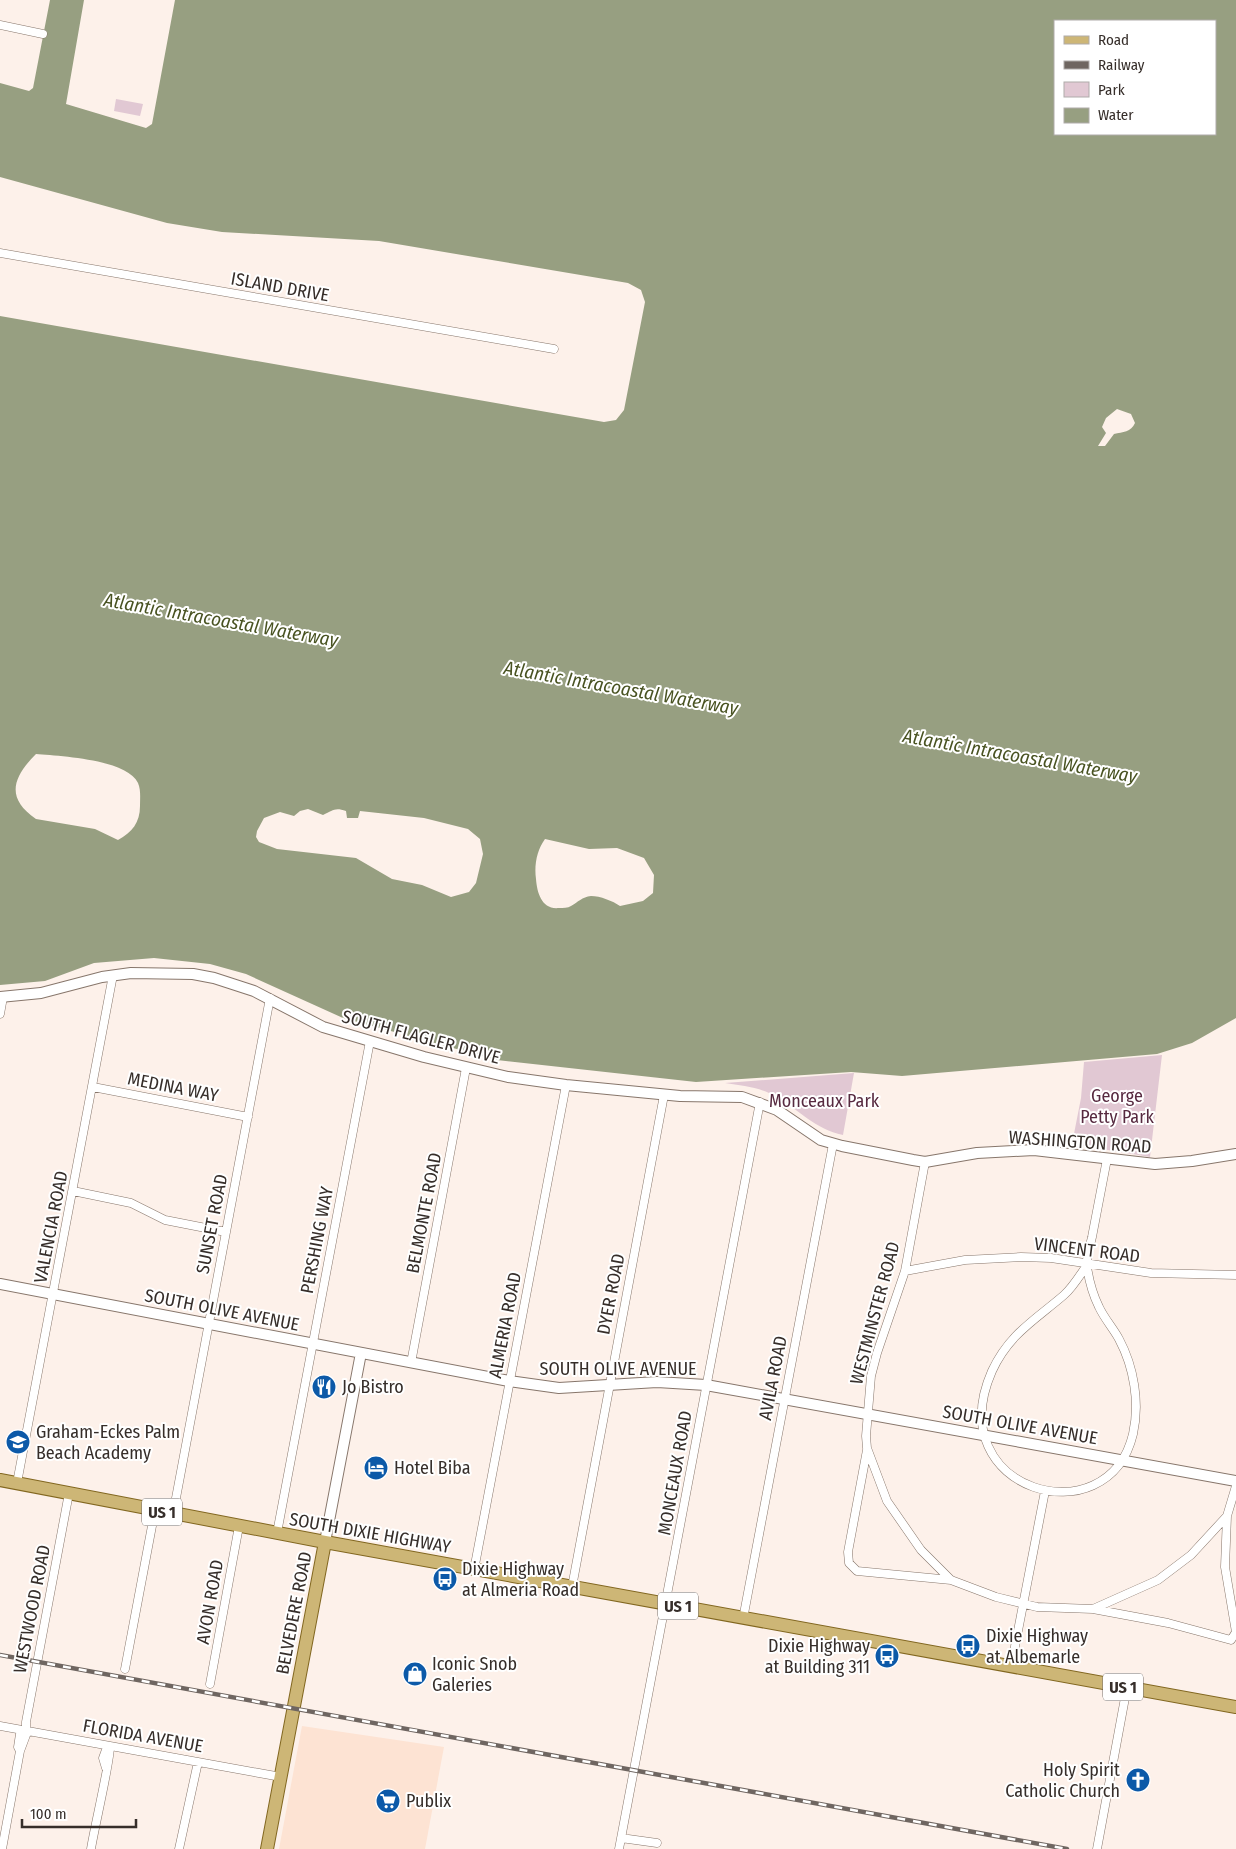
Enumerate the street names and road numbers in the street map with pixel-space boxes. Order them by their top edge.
street label: ISLAND DRIVE [229,268,331,306]
street label: SOUTH FLAGLER DRIVE [340,1005,502,1069]
street label: MEDINA WAY [126,1067,220,1107]
street label: WASHINGTON ROAD [1008,1126,1152,1158]
street label: BELMONTE ROAD [402,1151,446,1275]
street label: VALENCIA ROAD [29,1169,73,1285]
street label: SUNSET ROAD [192,1172,232,1276]
street label: PERSHING WAY [296,1185,338,1295]
street label: VINCENT ROAD [1033,1233,1141,1267]
street label: WESTMINSTER ROAD [845,1239,905,1387]
street label: DYER ROAD [592,1252,630,1336]
street label: ALMERIA ROAD [484,1270,526,1380]
street label: SOUTH OLIVE AVENUE [143,1284,301,1336]
street label: AVILA ROAD [754,1334,792,1422]
street label: SOUTH OLIVE AVENUE [540,1358,696,1380]
street label: SOUTH OLIVE AVENUE [941,1401,1099,1449]
street label: MONCEAUX ROAD [653,1409,697,1537]
road number: US 1 [142,1498,182,1525]
street label: SOUTH DIXIE HIGHWAY [288,1508,452,1558]
street label: WESTWOOD ROAD [9,1543,55,1675]
street label: BELVEDERE ROAD [271,1550,317,1676]
street label: AVON ROAD [192,1558,228,1646]
road number: US 1 [658,1592,698,1620]
road number: US 1 [1103,1674,1143,1700]
street label: FLORIDA AVENUE [81,1715,205,1757]

